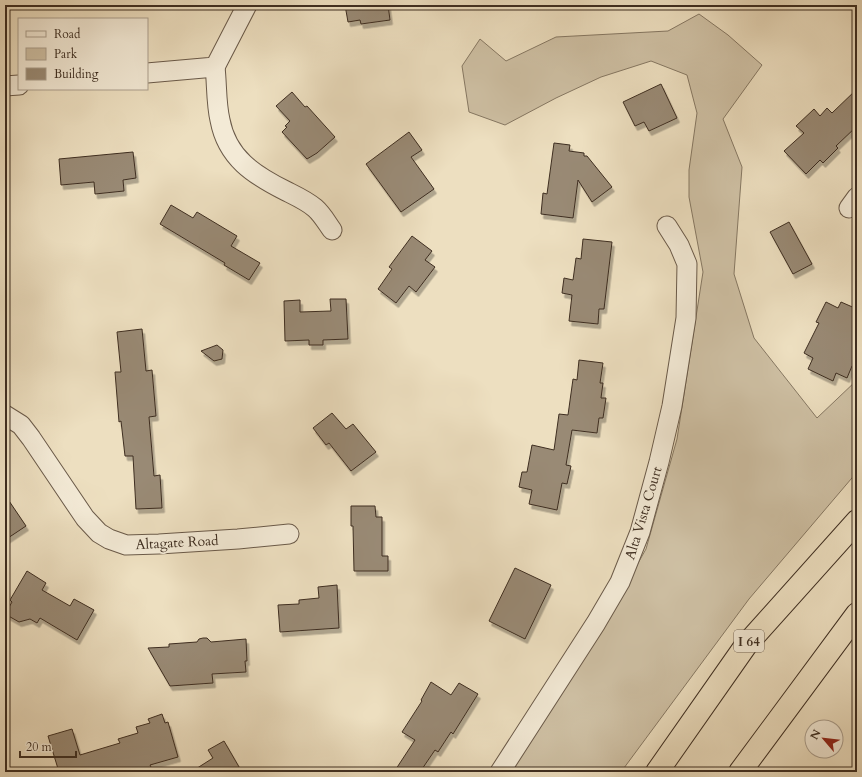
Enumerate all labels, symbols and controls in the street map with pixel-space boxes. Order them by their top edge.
legend [18,18,148,90]
text: Road [54,26,81,42]
text: Park [54,46,78,62]
text: Building [54,66,99,82]
street label: Alta Vista Court [620,464,667,562]
street label: Altagate Road [135,531,220,554]
road number: I 64 [734,630,764,652]
north arrow [804,719,844,759]
text: N [807,726,825,742]
scale bar [20,733,76,759]
text: 20 m [26,739,53,755]

